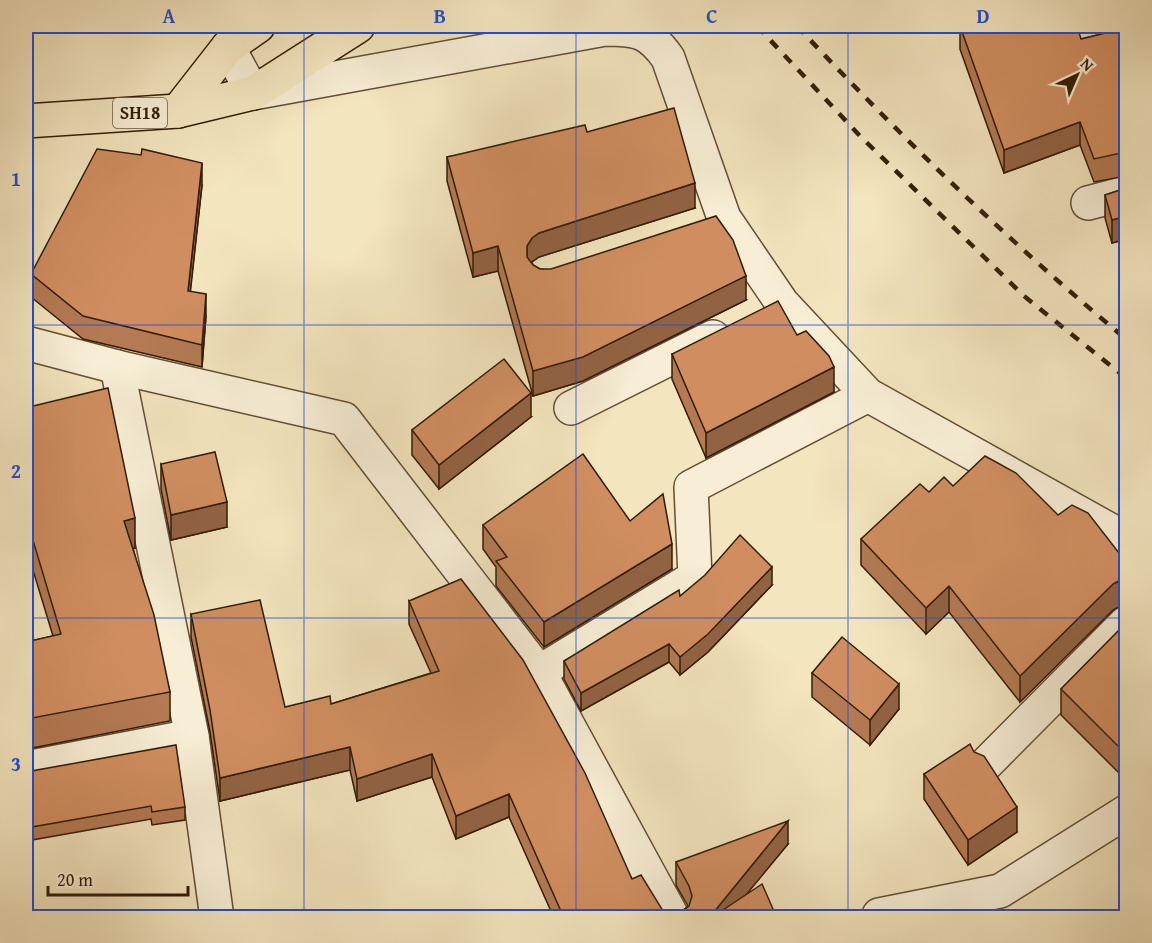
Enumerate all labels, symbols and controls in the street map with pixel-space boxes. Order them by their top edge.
text: A [163,1,176,30]
text: B [434,1,446,30]
text: C [706,1,718,30]
text: D [976,1,990,30]
north arrow [1047,45,1107,105]
text: N [1075,52,1100,77]
road number: SH18 [113,98,167,128]
text: 1 [11,164,21,193]
text: 2 [11,456,21,485]
text: 3 [11,749,21,778]
scale bar [48,859,188,897]
text: 20 m [57,866,93,893]

